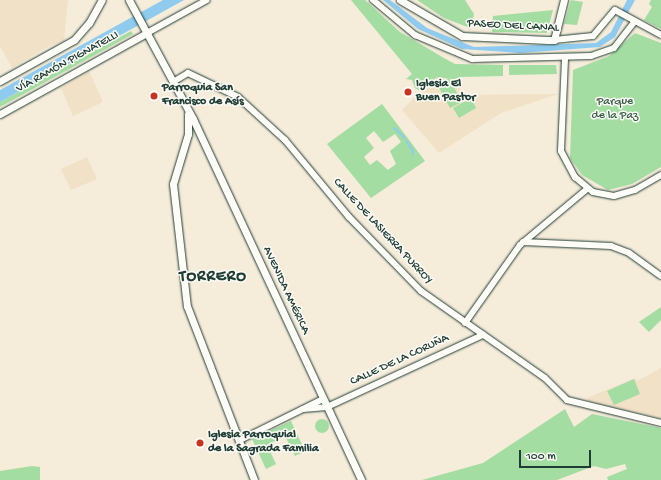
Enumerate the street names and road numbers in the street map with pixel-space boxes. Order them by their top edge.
street label: PASEO DEL CANAL [467,17,559,37]
street label: VÍA RAMÓN PIGNATELLI [14,29,122,97]
street label: CALLE DE LASIERRA PURROY [329,176,435,288]
street label: AVENIDA AMÉRICA [258,245,312,337]
street label: CALLE DE LA CORUÑA [348,332,452,390]

